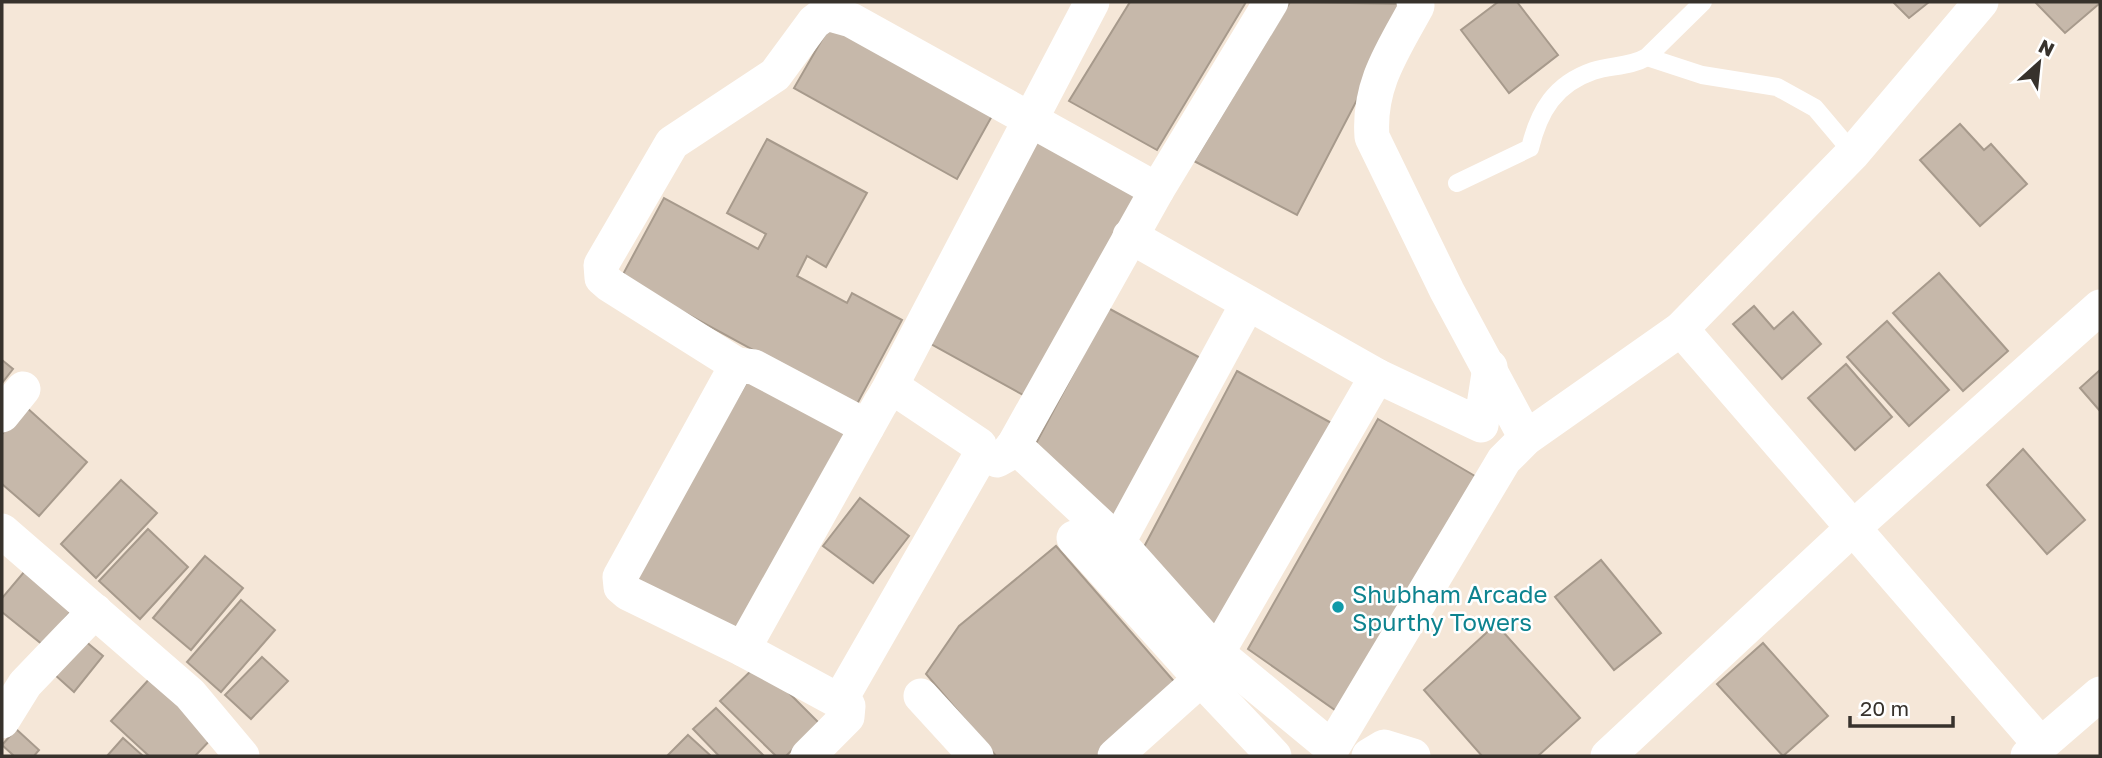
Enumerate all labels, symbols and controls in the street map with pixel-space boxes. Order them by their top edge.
north arrow [2004,28,2074,98]
text: N [2035,34,2059,61]
place label: Shubham Arcade Spurthy Towers [1352,579,1547,636]
marker: Shubham Arcade Spurthy Towers [1330,599,1346,615]
scale bar [1850,684,1953,728]
text: 20 m [1860,695,1909,721]

